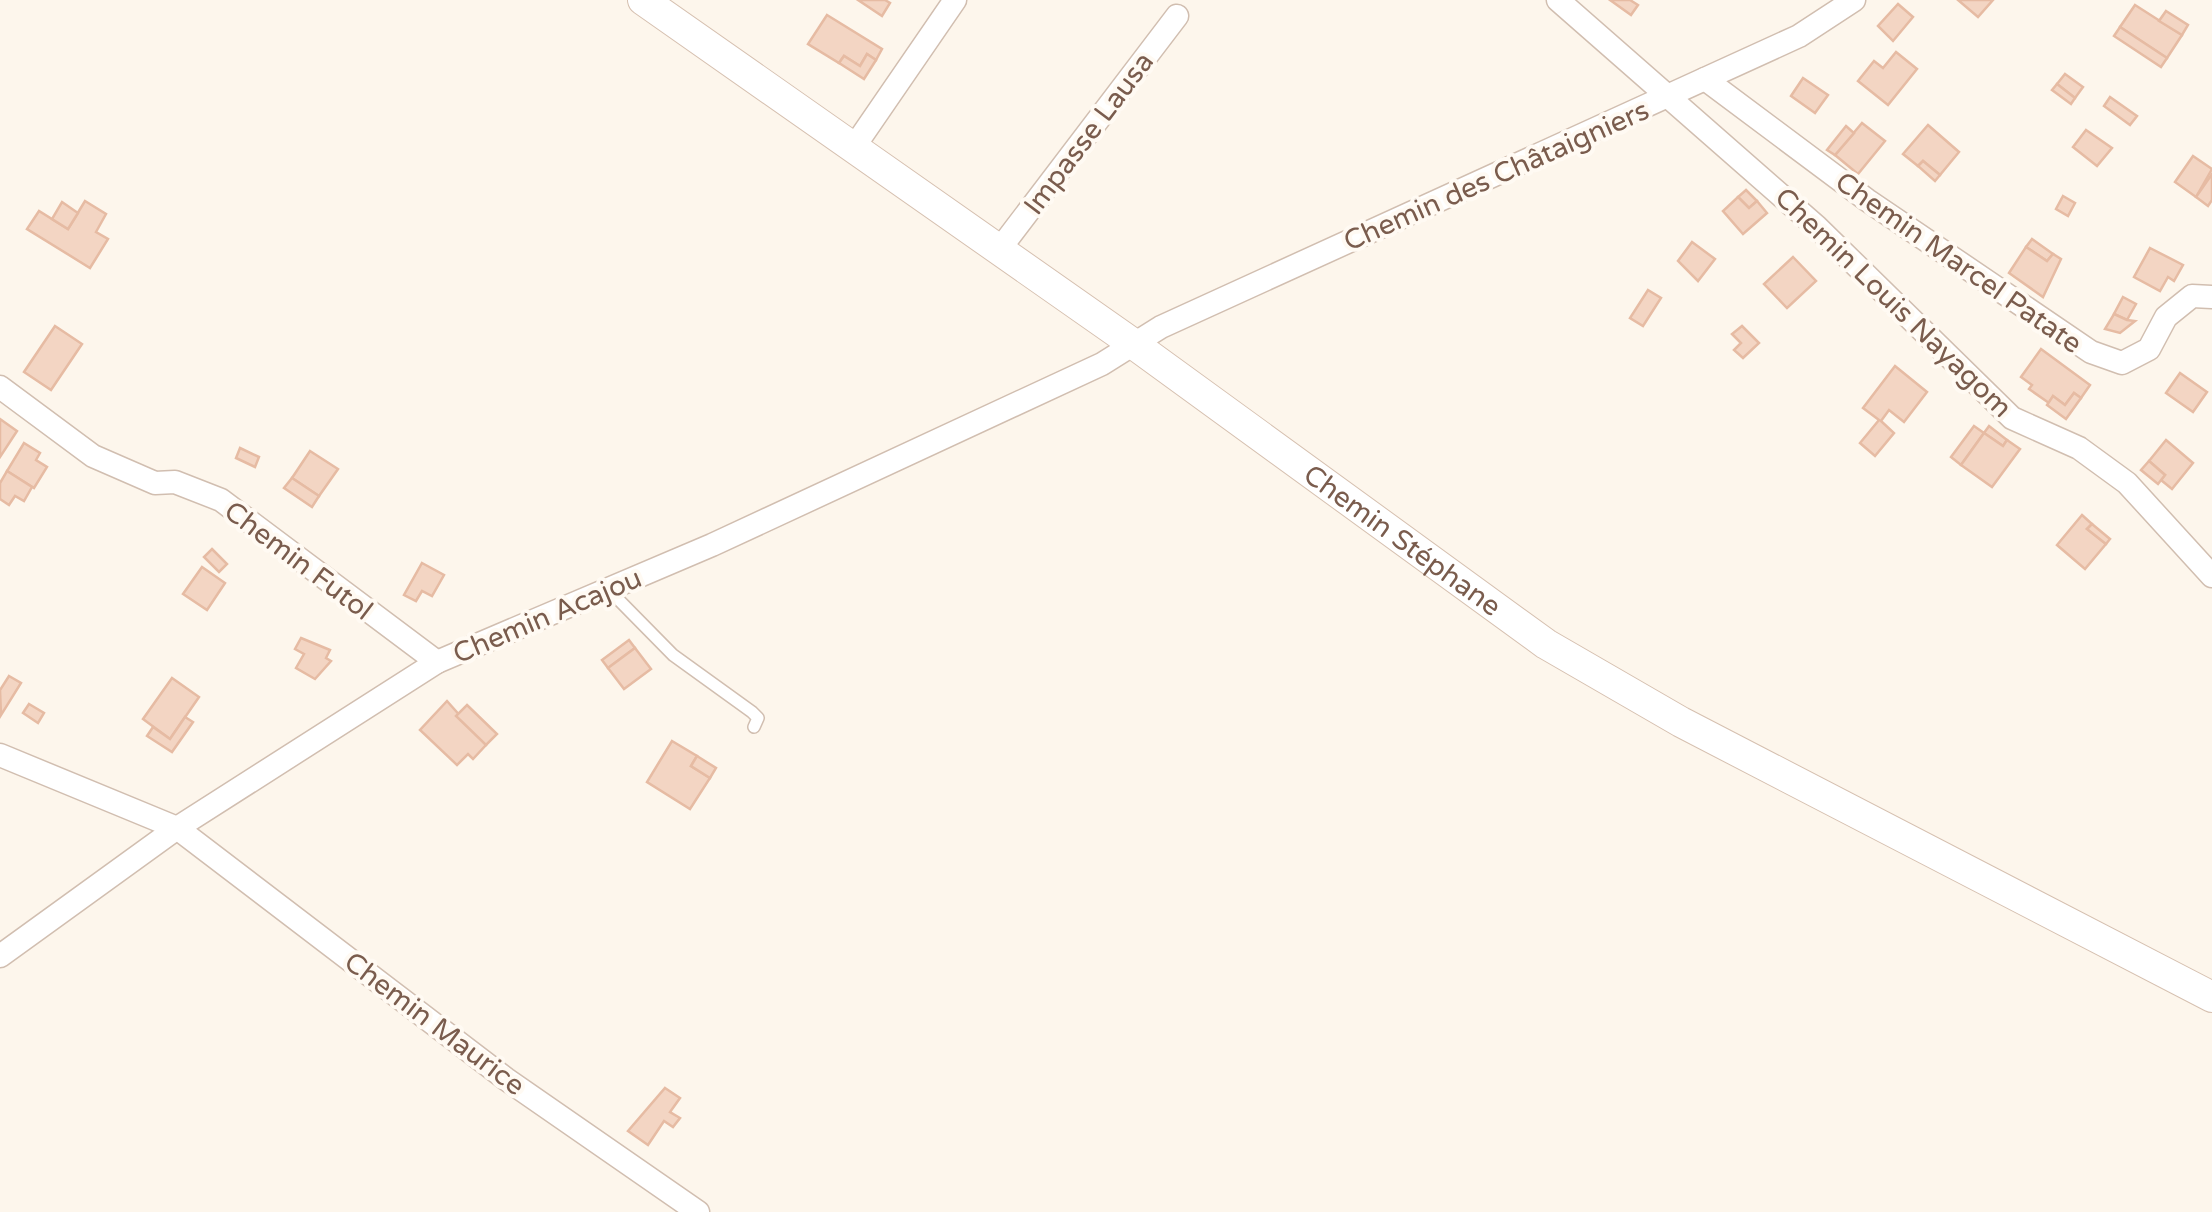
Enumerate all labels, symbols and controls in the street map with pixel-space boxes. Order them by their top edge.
street label: Impasse Lausa [1017,46,1161,222]
street label: Chemin des Châtaigniers [1338,93,1654,259]
street label: Chemin Marcel Patate [1829,165,2088,361]
street label: Chemin Louis Nayagom [1768,181,2019,425]
street label: Chemin Stéphane [1297,457,1508,624]
street label: Chemin Futol [218,494,379,628]
street label: Chemin Acajou [448,561,647,671]
street label: Chemin Maurice [337,945,531,1103]

